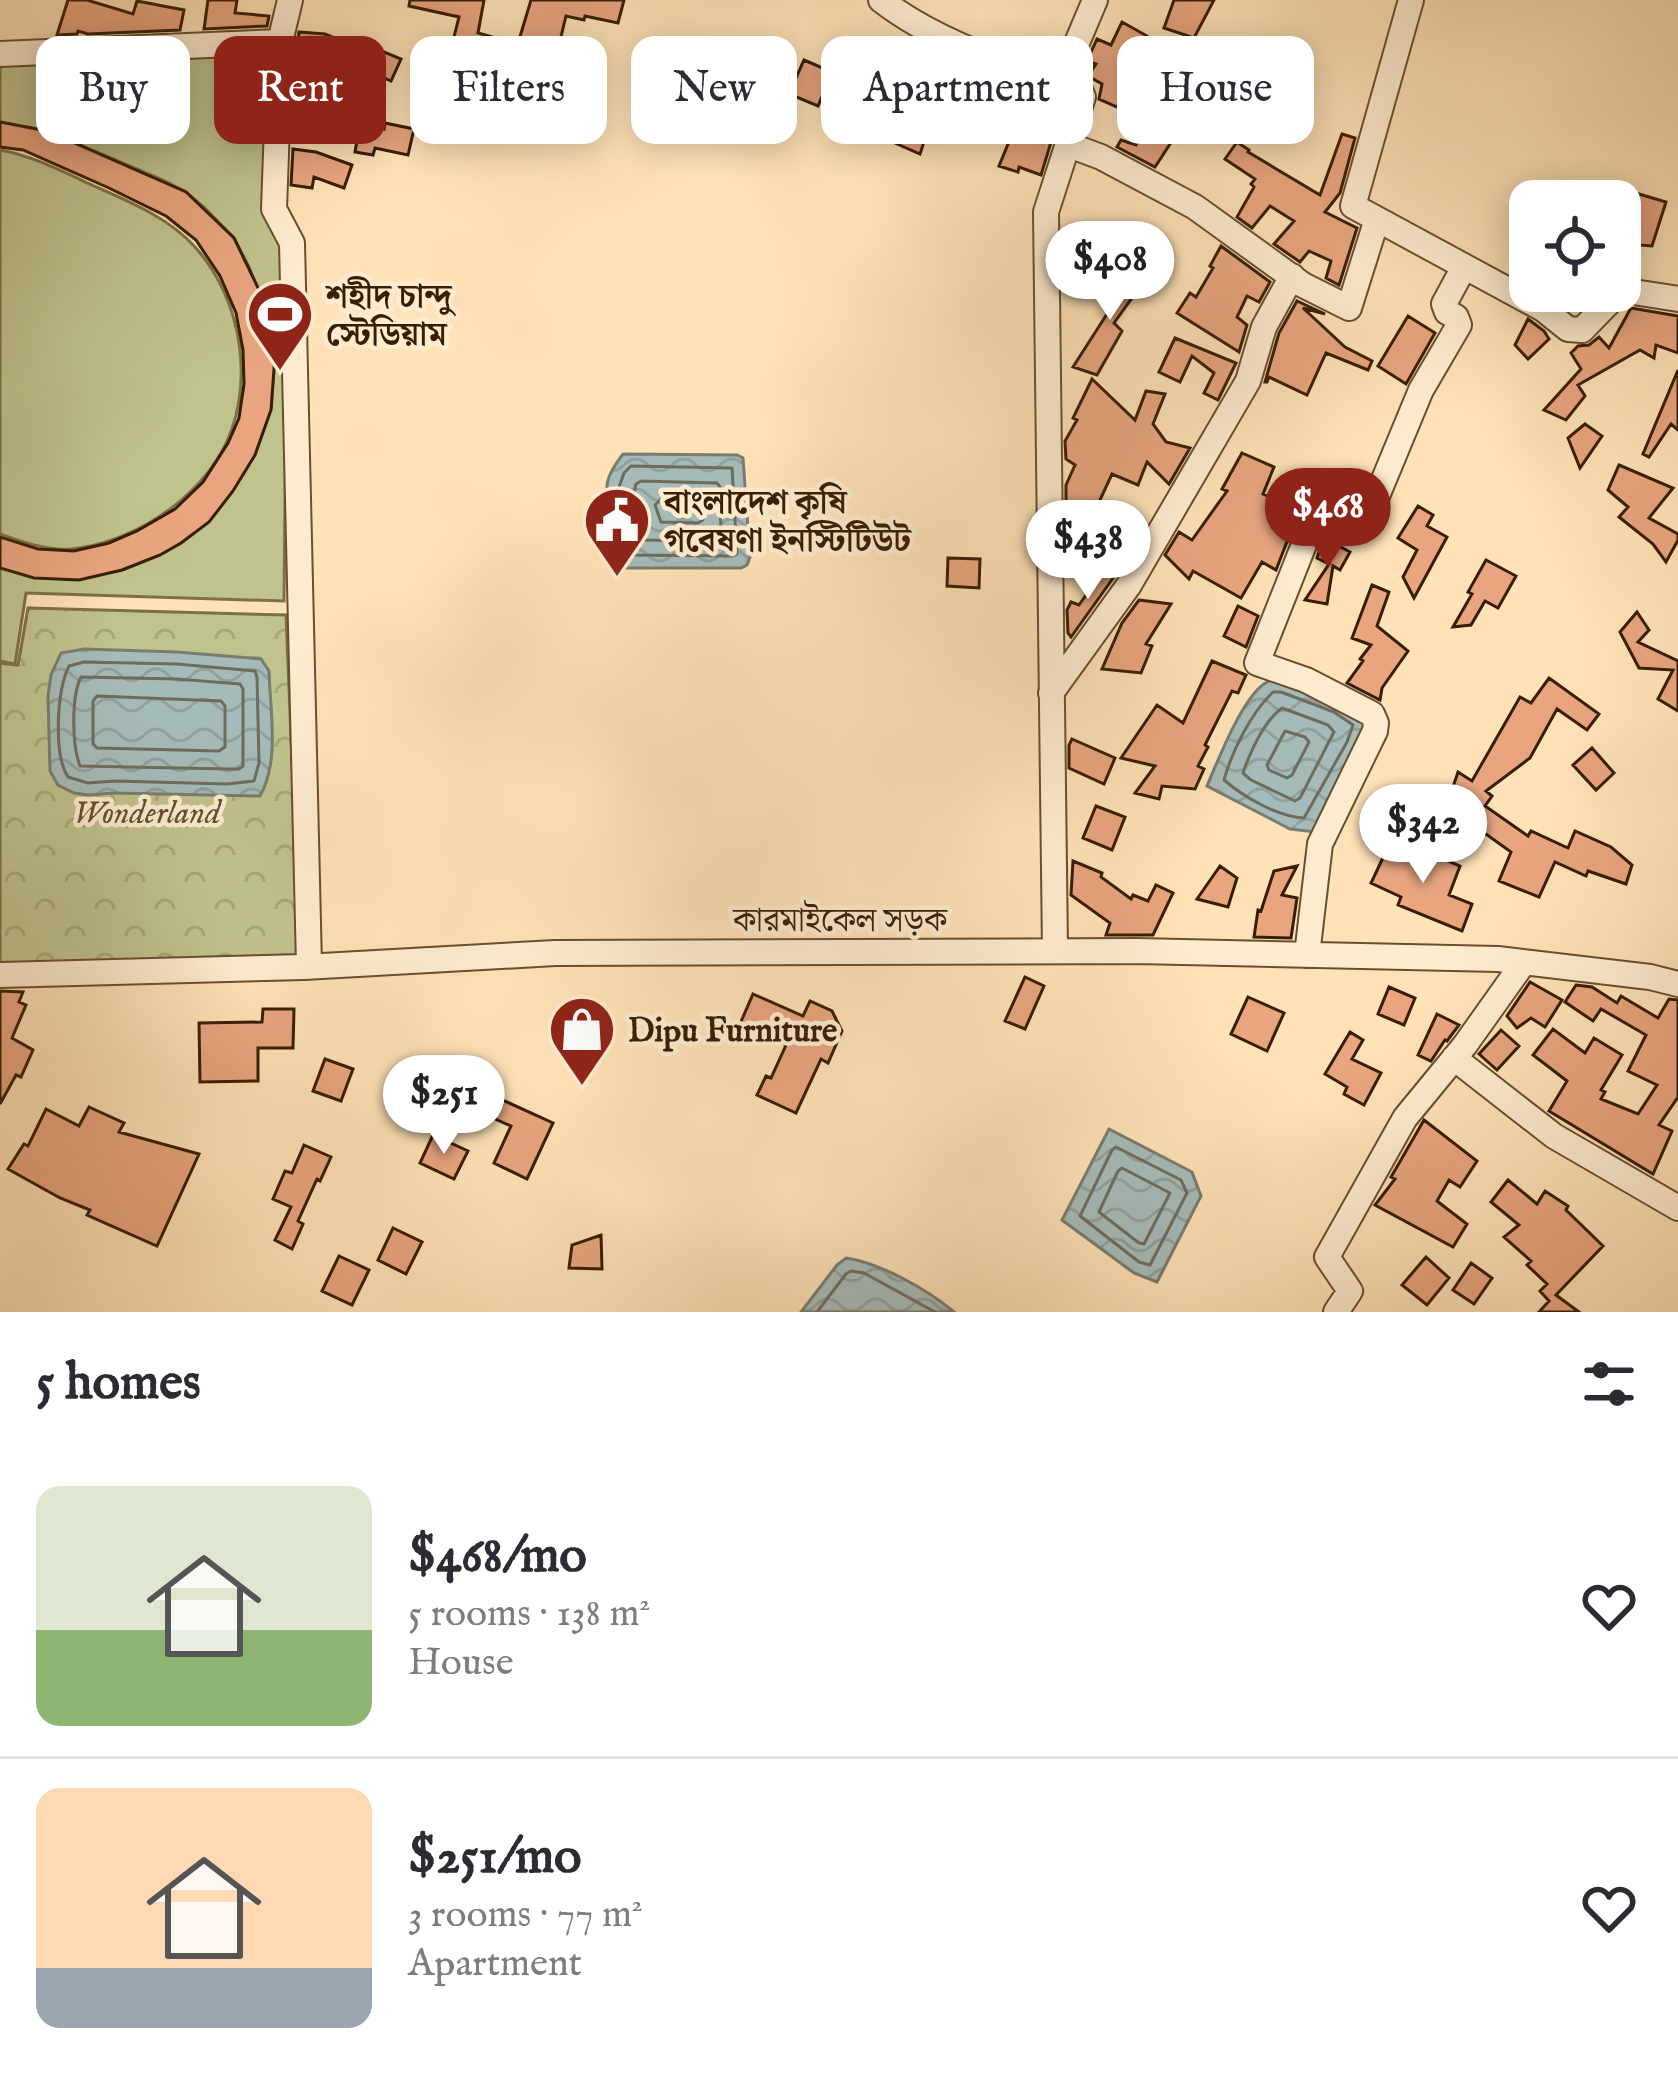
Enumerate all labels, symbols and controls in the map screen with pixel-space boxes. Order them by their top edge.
chip: Buy [36,36,190,144]
chip: Rent [214,36,386,144]
chip: Filters [410,36,607,144]
chip: New [631,36,797,144]
chip: Apartment [821,36,1093,144]
chip: House [1117,36,1314,144]
map controls [1509,180,1641,312]
button: locate [1509,180,1641,312]
pin: $408 [1039,221,1181,323]
text: $408 [1072,235,1148,284]
place label: শহীদ চান্দু স্টেডিয়াম [324,276,457,357]
sports icon: শহীদ চান্দু স্টেডিয়াম [245,279,315,373]
pin: $468 [1257,468,1399,570]
place label: বাংলাদেশ কৃষি গবেষণা ইনস্টিটিউট [662,482,913,563]
text: $468 [1292,482,1364,531]
public building icon: বাংলাদেশ কৃষি গবেষণা ইনস্টিটিউট [582,485,652,579]
pin: $438 [1017,500,1159,602]
text: $438 [1053,514,1123,563]
pin: $342 [1352,784,1494,886]
park label: Wonderland [73,793,223,835]
text: $342 [1386,798,1460,847]
street label: কারমাইকেল সড়ক [732,899,949,943]
shop icon: Dipu Furniture [547,994,617,1088]
place label: Dipu Furniture [628,1011,837,1053]
pin: $251 [373,1055,515,1157]
text: $251 [410,1069,478,1118]
icon: filters [1576,1351,1642,1417]
text: 5 homes [36,1352,201,1417]
text: $468/mo [408,1525,587,1590]
icon: home [132,1534,276,1678]
icon: heart [1576,1573,1642,1639]
text: 5 rooms · 138 m² [408,1590,650,1639]
text: House [408,1639,514,1688]
text: $251/mo [408,1826,582,1891]
icon: home [132,1836,276,1980]
icon: heart [1576,1875,1642,1941]
text: 3 rooms · 77 m² [408,1891,643,1940]
text: Apartment [408,1940,582,1989]

